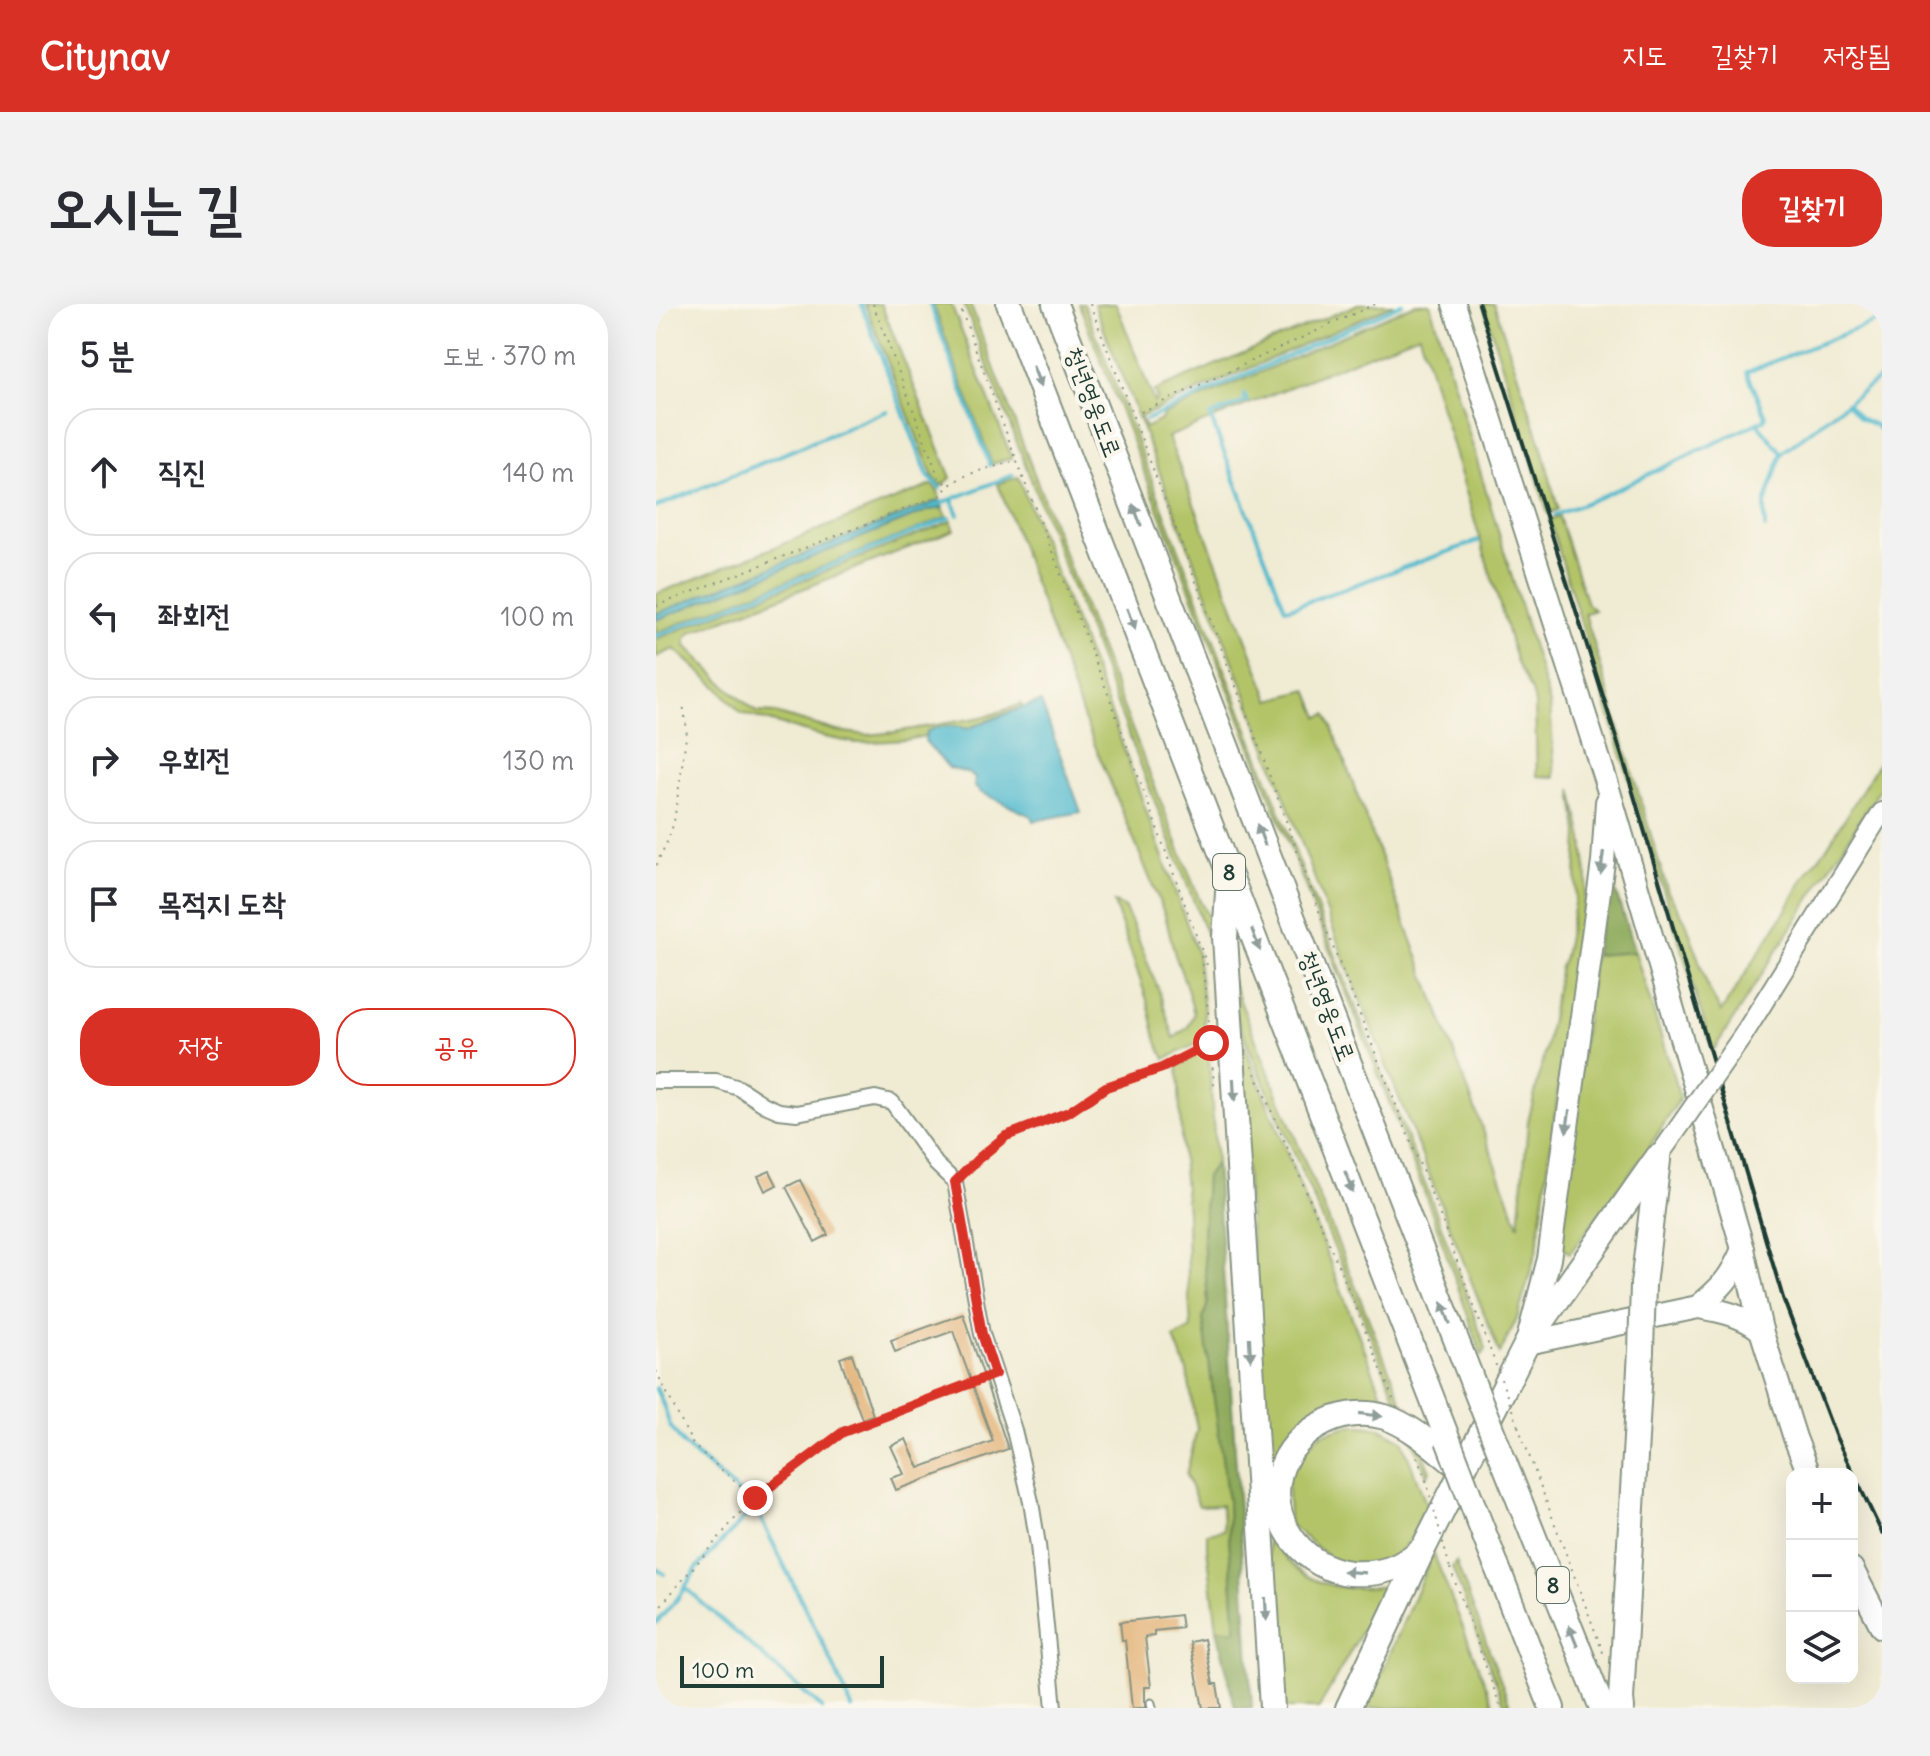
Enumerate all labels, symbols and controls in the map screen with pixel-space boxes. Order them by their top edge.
text: Citynav [40,33,170,80]
text: 지도 [1622,37,1667,73]
text: 길찾기 [1711,37,1778,73]
text: 저장됨 [1822,37,1890,73]
button: 길찾기 [1742,169,1882,247]
text: 오시는 길 [48,172,242,242]
text: 5 분 [80,333,135,376]
text: 도보 · 370 m [442,339,576,372]
street label: 청년영웅도로 [1059,342,1129,461]
one-way arrow [1031,365,1044,389]
icon: ahead [82,450,126,494]
text: 직진 [158,452,206,490]
text: 140 m [503,456,574,489]
one-way arrow [1130,502,1143,526]
icon: left [82,594,126,638]
text: 좌회전 [158,596,230,634]
text: 100 m [500,600,574,633]
one-way arrow [1125,607,1138,631]
icon: right [82,738,126,782]
text: 우회전 [158,740,230,778]
text: 130 m [503,744,574,777]
one-way arrow [1254,823,1267,847]
one-way arrow [1596,851,1609,876]
road number: 8 [1213,854,1245,890]
icon: arrive [82,882,126,926]
text: 목적지 도착 [158,884,286,922]
one-way arrow [1250,928,1263,952]
street label: 청년영웅도로 [1293,946,1363,1065]
button: 저장 [80,1008,320,1086]
button: 공유 [336,1008,576,1086]
route start [1193,1025,1229,1061]
one-way arrow [1228,1077,1241,1102]
one-way arrow [1561,1108,1574,1133]
one-way arrow [1343,1171,1356,1195]
one-way arrow [1439,1301,1452,1325]
one-way arrow [1244,1337,1257,1362]
one-way arrow [1359,1409,1384,1422]
map controls [1786,1468,1858,1684]
button: + [1786,1468,1858,1540]
route end [737,1480,773,1516]
button: − [1786,1540,1858,1612]
one-way arrow [1341,1565,1366,1578]
road number: 8 [1537,1567,1569,1603]
one-way arrow [1259,1597,1272,1622]
button: layers [1786,1612,1858,1684]
one-way arrow [1566,1624,1579,1648]
scale bar [680,1652,884,1688]
text: 100 m [692,1656,754,1684]

